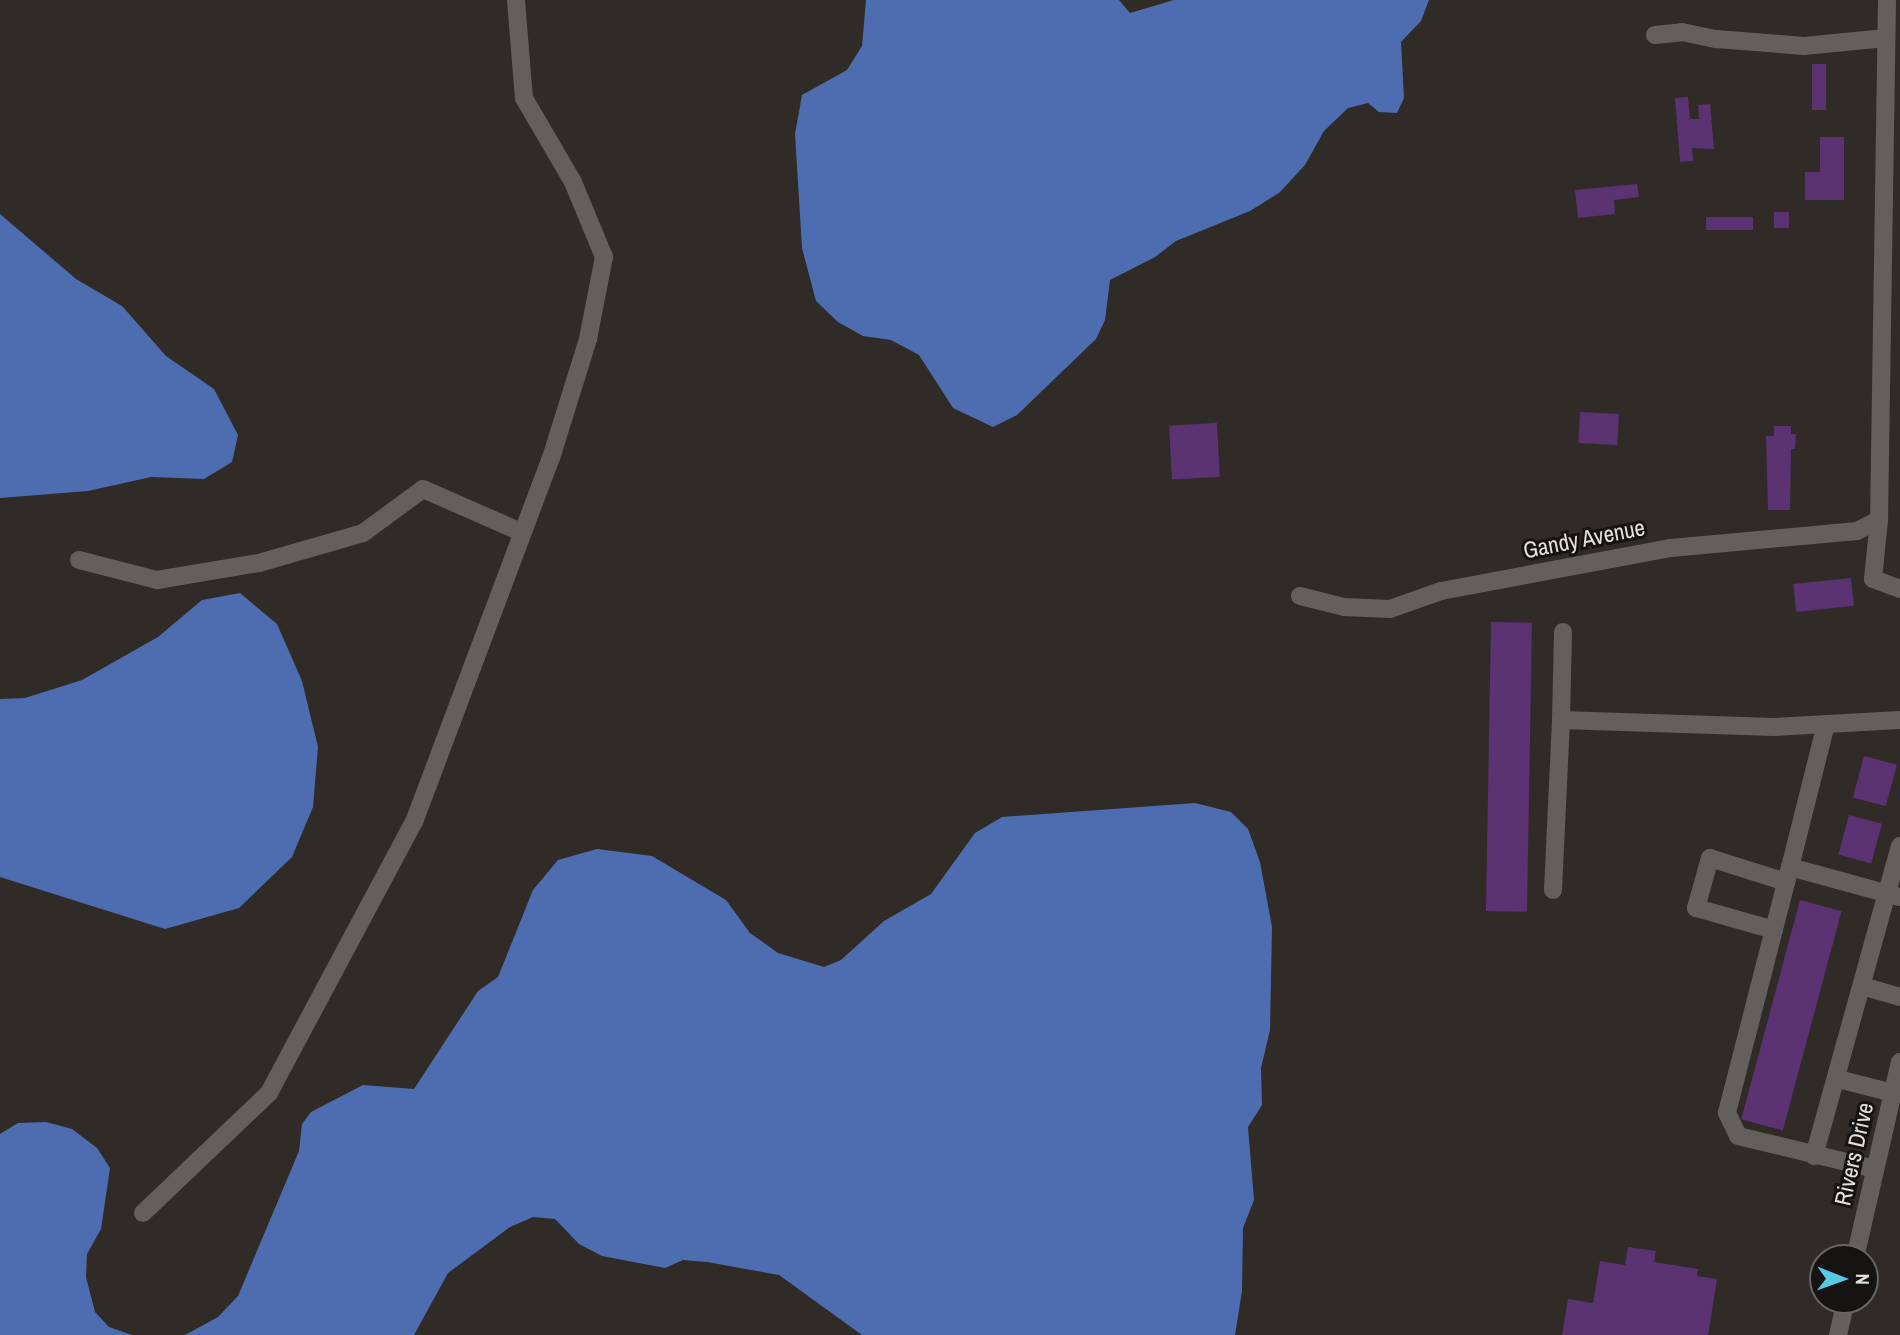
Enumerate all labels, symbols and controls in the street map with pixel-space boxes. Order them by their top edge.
street label: Gandy Avenue [1520,514,1648,564]
street label: Rivers Drive [1829,1100,1879,1208]
north arrow [1809,1244,1879,1314]
text: N [1850,1273,1876,1285]

